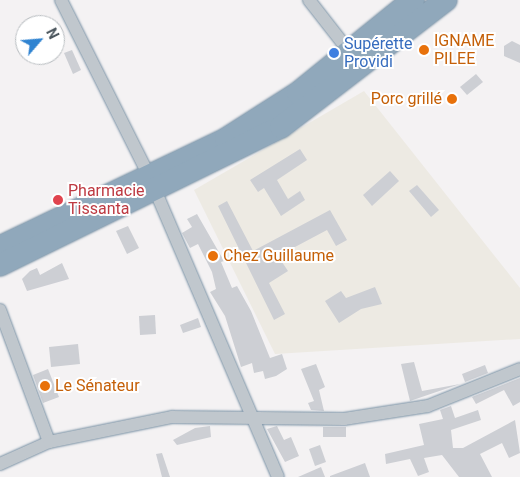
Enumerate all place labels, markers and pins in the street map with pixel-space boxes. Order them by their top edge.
place label: IGNAME PILEE [434,31,494,69]
place label: Supérette Providi [344,34,412,72]
marker: IGNAME PILEE [418,44,430,56]
marker: Supérette Providi [328,47,340,59]
place label: Porc grillé [371,89,442,109]
marker: Porc grillé [446,93,458,105]
place label: Pharmacie Tissanta [68,181,145,219]
marker: Pharmacie Tissanta [52,194,64,206]
place label: Chez Guillaume [223,246,334,266]
marker: Chez Guillaume [207,250,219,262]
place label: Le Sénateur [55,376,140,396]
marker: Le Sénateur [39,380,51,392]

